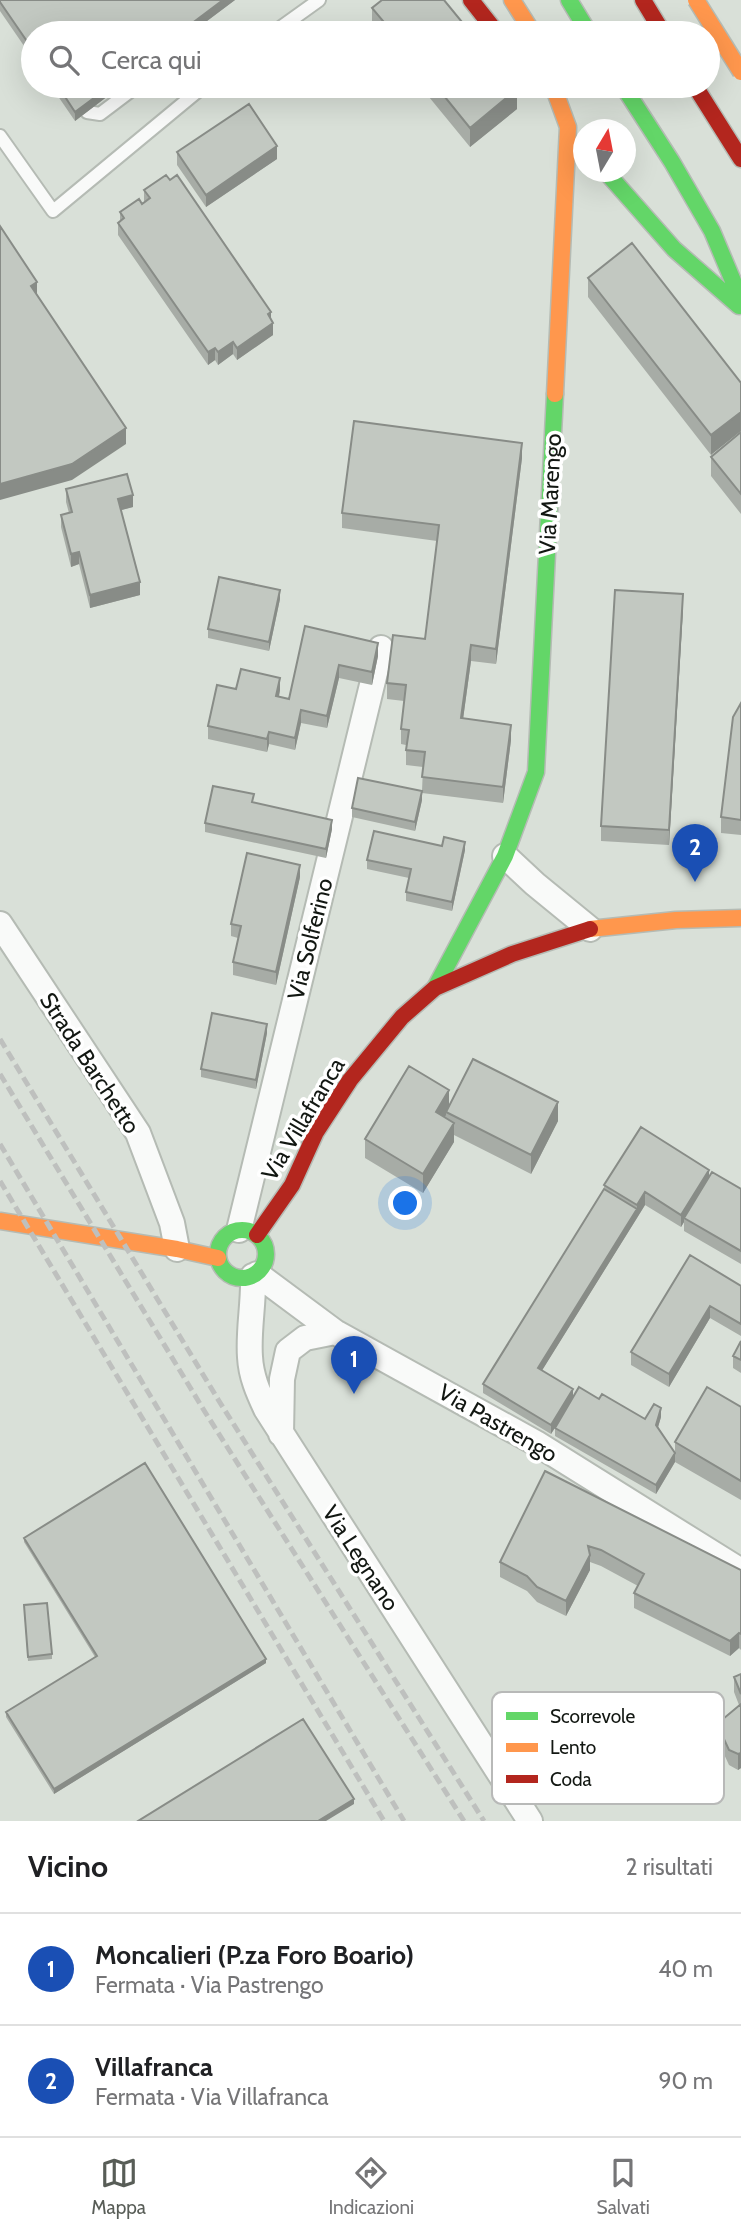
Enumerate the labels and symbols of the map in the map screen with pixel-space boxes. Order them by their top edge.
north arrow [573,119,636,182]
street label: Via Marengo [533,433,567,555]
pin: 2 [672,824,718,882]
street label: Via Solferino [281,875,339,1003]
street label: Strada Barchetto [34,987,146,1139]
street label: Via Villafranca [255,1053,351,1185]
your location [388,1186,422,1220]
pin: 1 [331,1336,377,1394]
street label: Via Pastrengo [433,1378,563,1468]
street label: Via Legnano [317,1500,405,1616]
legend [492,1692,724,1804]
text: Scorrevole [550,1705,635,1728]
text: Lento [550,1736,596,1759]
text: Coda [550,1768,592,1791]

